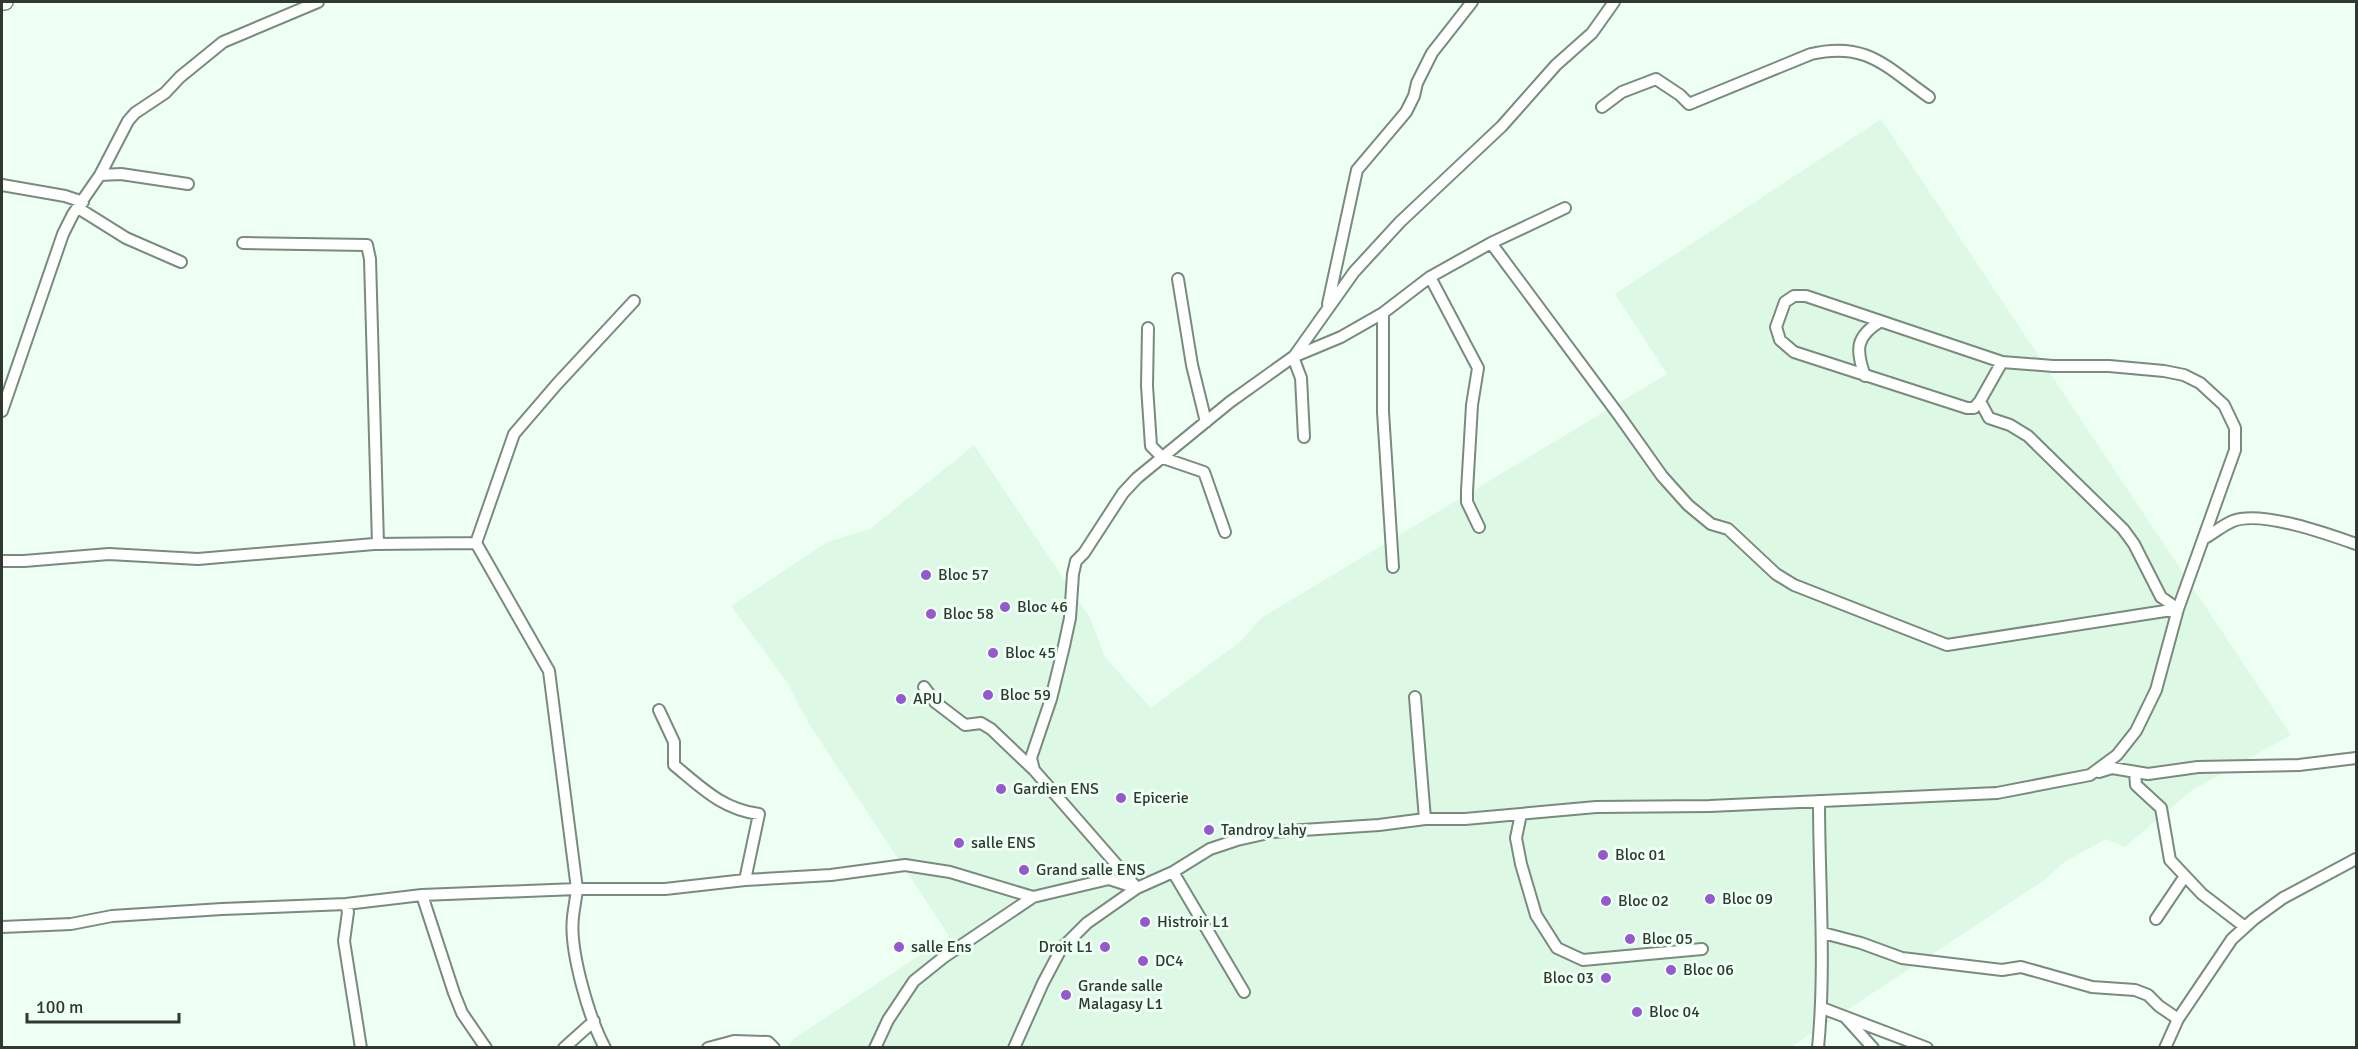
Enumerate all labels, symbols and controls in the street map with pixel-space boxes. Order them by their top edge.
place label: Bloc 57 [938,565,989,585]
marker: Bloc 57 [919,568,933,582]
place label: Bloc 46 [1017,597,1068,617]
marker: Bloc 46 [998,600,1012,614]
place label: Bloc 58 [943,604,994,624]
marker: Bloc 58 [924,607,938,621]
place label: Bloc 45 [1005,643,1056,663]
marker: Bloc 45 [986,646,1000,660]
place label: Bloc 59 [1000,685,1051,705]
marker: Bloc 59 [981,688,995,702]
place label: APU [913,689,943,709]
marker: APU [894,692,908,706]
place label: Gardien ENS [1013,779,1099,799]
marker: Gardien ENS [994,782,1008,796]
place label: Epicerie [1133,788,1189,808]
marker: Epicerie [1114,791,1128,805]
place label: Tandroy lahy [1221,820,1307,840]
marker: Tandroy lahy [1202,823,1216,837]
place label: salle ENS [971,833,1036,853]
marker: salle ENS [952,836,966,850]
place label: Bloc 01 [1615,845,1666,865]
marker: Bloc 01 [1596,848,1610,862]
place label: Grand salle ENS [1036,860,1146,880]
marker: Grand salle ENS [1017,863,1031,877]
place label: Bloc 09 [1722,889,1773,909]
place label: Bloc 02 [1618,891,1669,911]
marker: Bloc 09 [1703,892,1717,906]
marker: Bloc 02 [1599,894,1613,908]
place label: Histroir L1 [1157,912,1229,932]
marker: Histroir L1 [1138,915,1152,929]
place label: Bloc 05 [1642,929,1693,949]
marker: Bloc 05 [1623,932,1637,946]
place label: salle Ens [911,937,972,957]
place label: Droit L1 [1039,937,1093,957]
marker: salle Ens [892,940,906,954]
marker: Droit L1 [1098,940,1112,954]
place label: DC4 [1155,951,1184,971]
marker: DC4 [1136,954,1150,968]
place label: Bloc 06 [1683,960,1734,980]
marker: Bloc 06 [1664,963,1678,977]
place label: Bloc 03 [1543,968,1594,988]
marker: Bloc 03 [1599,971,1613,985]
place label: Grande salle Malagasy L1 [1078,976,1163,1014]
scale bar [27,986,178,1024]
marker: Grande salle Malagasy L1 [1059,988,1073,1002]
text: 100 m [36,996,83,1018]
place label: Bloc 04 [1649,1002,1700,1022]
marker: Bloc 04 [1630,1005,1644,1019]

